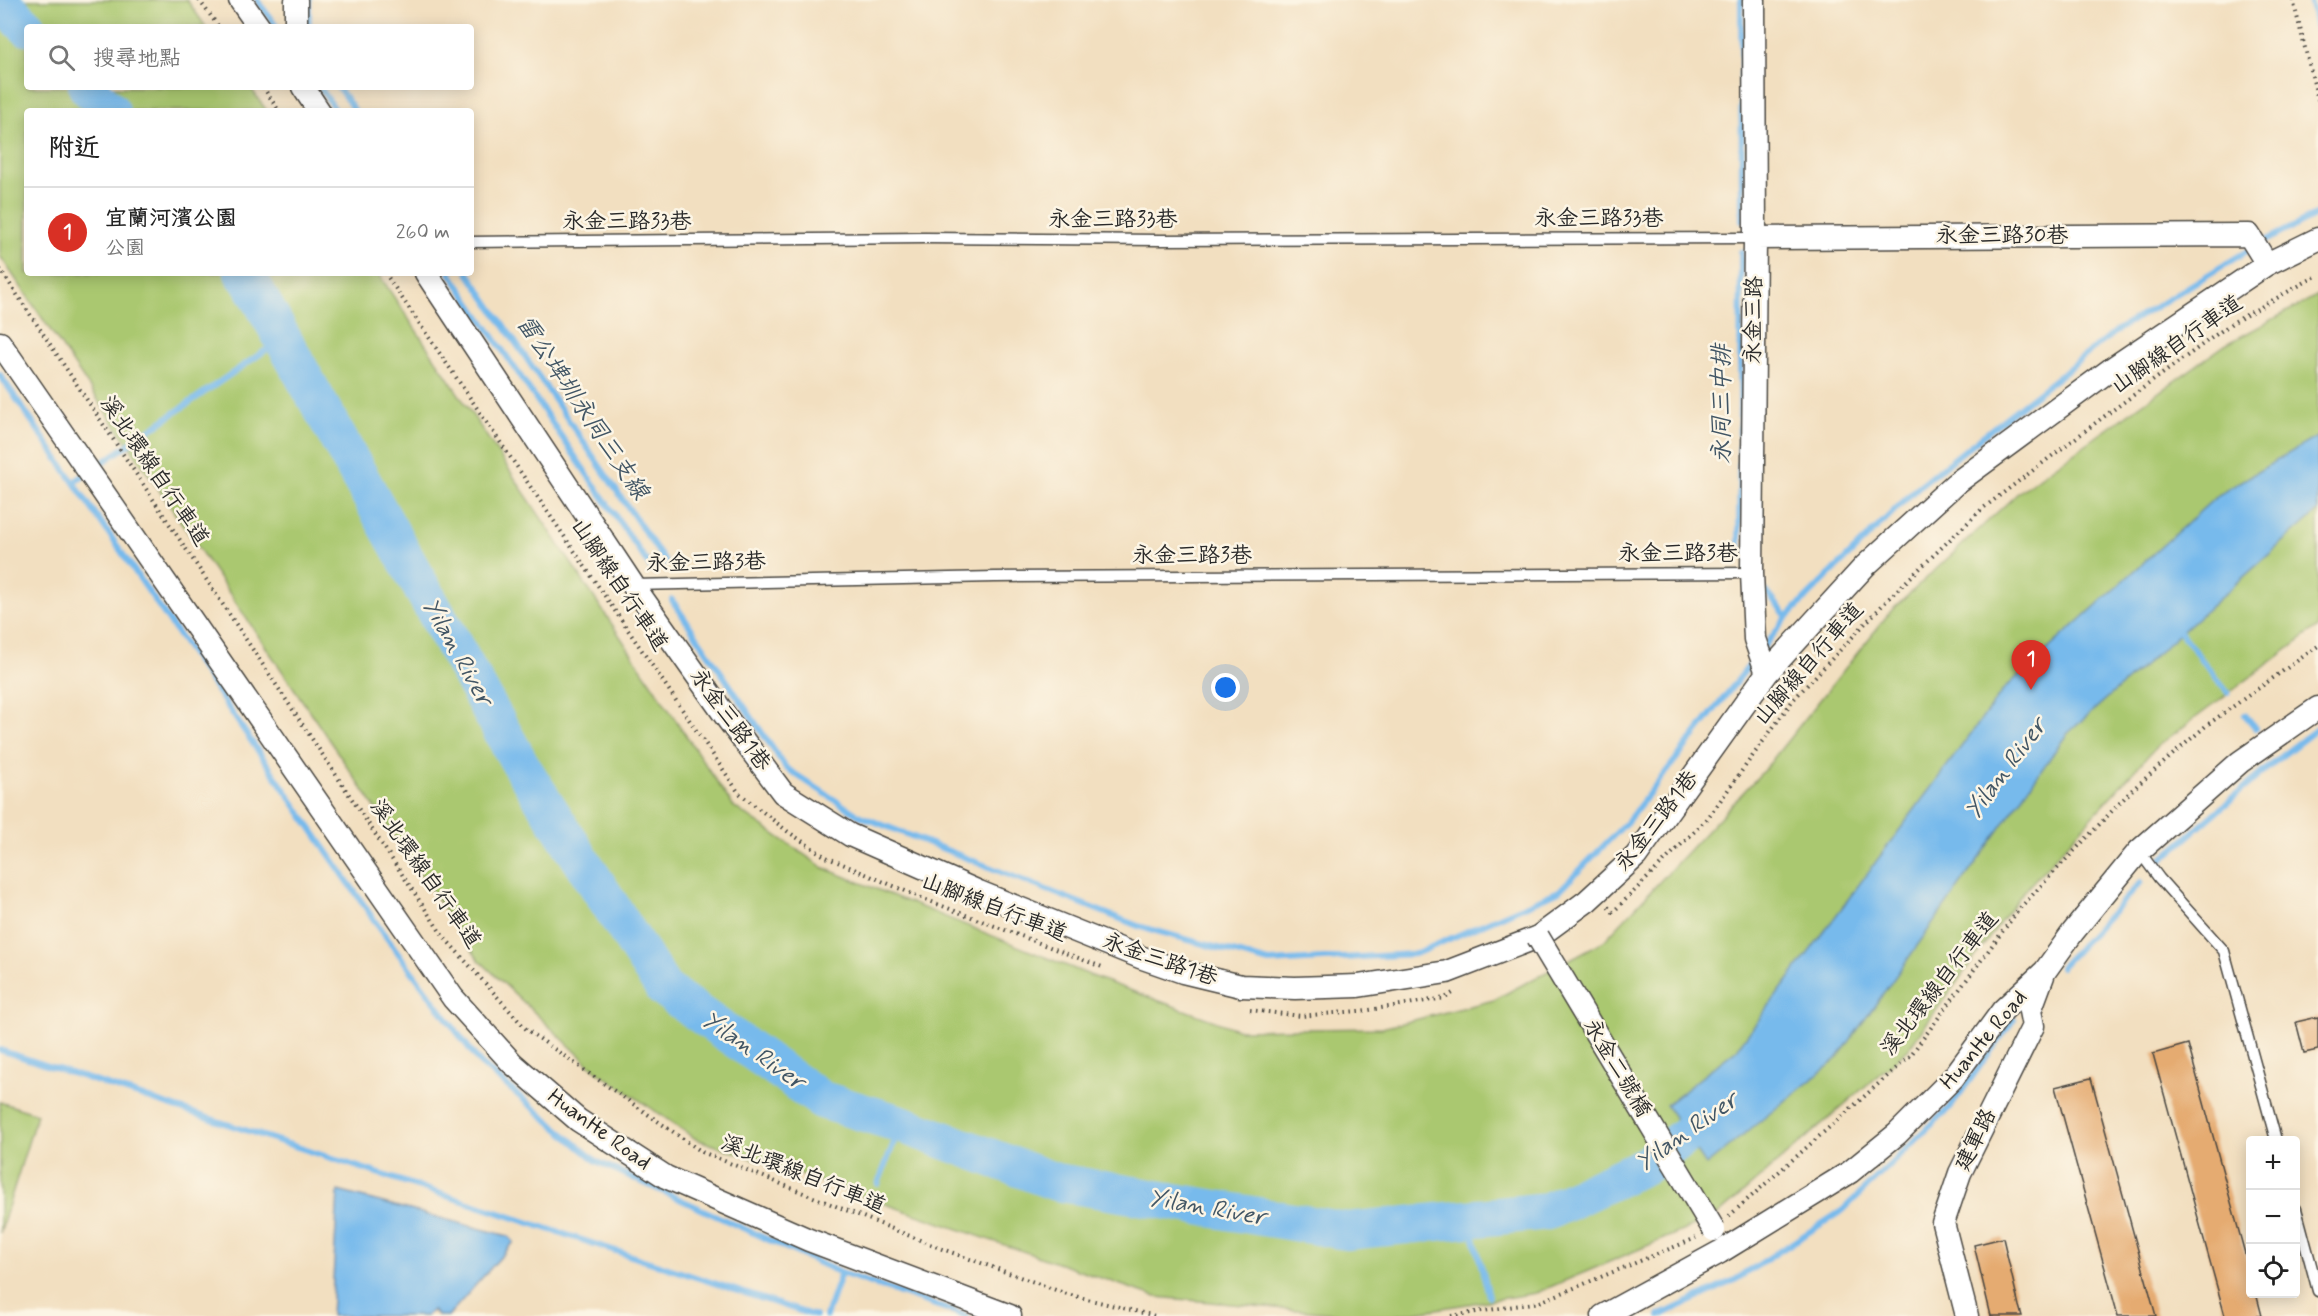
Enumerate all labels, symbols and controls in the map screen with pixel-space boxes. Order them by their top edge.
search box [24,24,474,90]
icon: search [45,41,78,74]
text: 搜尋地點 [93,45,181,73]
text: 附近 [48,132,100,166]
text: 宜蘭河濱公園 [105,205,237,233]
street label: 永金三路33巷 [1534,205,1664,233]
street label: 永金三路33巷 [1048,206,1178,234]
street label: 永金三路33巷 [562,208,692,236]
text: 1 [63,219,72,246]
text: 260 m [396,219,450,246]
street label: 永金三路30巷 [1936,222,2068,250]
text: 公園 [105,235,145,262]
street label: 永金三路 [1739,276,1769,364]
street label: 山腳線自行車道 [2106,289,2248,401]
water label: 雷公埤圳永同三支線 [509,310,656,508]
water label: 永同三中排 [1707,342,1738,464]
street label: 溪北環線自行車道 [93,390,215,552]
street label: 山腳線自行車道 [564,513,674,657]
street label: 永金三路3巷 [1618,540,1738,568]
street label: 永金三路3巷 [1132,542,1252,570]
street label: 永金三路3巷 [646,548,766,578]
water label: Yilan River [415,593,501,714]
street label: 山腳線自行車道 [1748,597,1870,731]
pin: 1 [2012,640,2050,690]
street label: 永金三路1巷 [683,663,777,777]
your location [1211,673,1240,702]
water label: Yilan River [1958,710,2056,825]
street label: 永金三路1巷 [1609,765,1705,877]
street label: 溪北環線自行車道 [363,794,487,954]
street label: 山腳線自行車道 [917,867,1071,949]
street label: 溪北環線自行車道 [1875,906,2005,1062]
street label: 永金三路1巷 [1099,927,1221,993]
street label: HuanHe Road [1934,984,2034,1096]
water label: Yilan River [696,1004,813,1100]
street label: 永金二號橋 [1577,1014,1657,1122]
street label: HuanHe Road [542,1083,656,1177]
water label: Yilan River [1630,1083,1747,1179]
street label: 建軍路 [1949,1104,2003,1176]
street label: 溪北環線自行車道 [716,1129,890,1221]
map controls [2246,1136,2300,1298]
button: + [2246,1136,2300,1190]
water label: Yilan River [1146,1182,1271,1234]
button: − [2246,1190,2300,1244]
button: locate [2246,1244,2300,1298]

